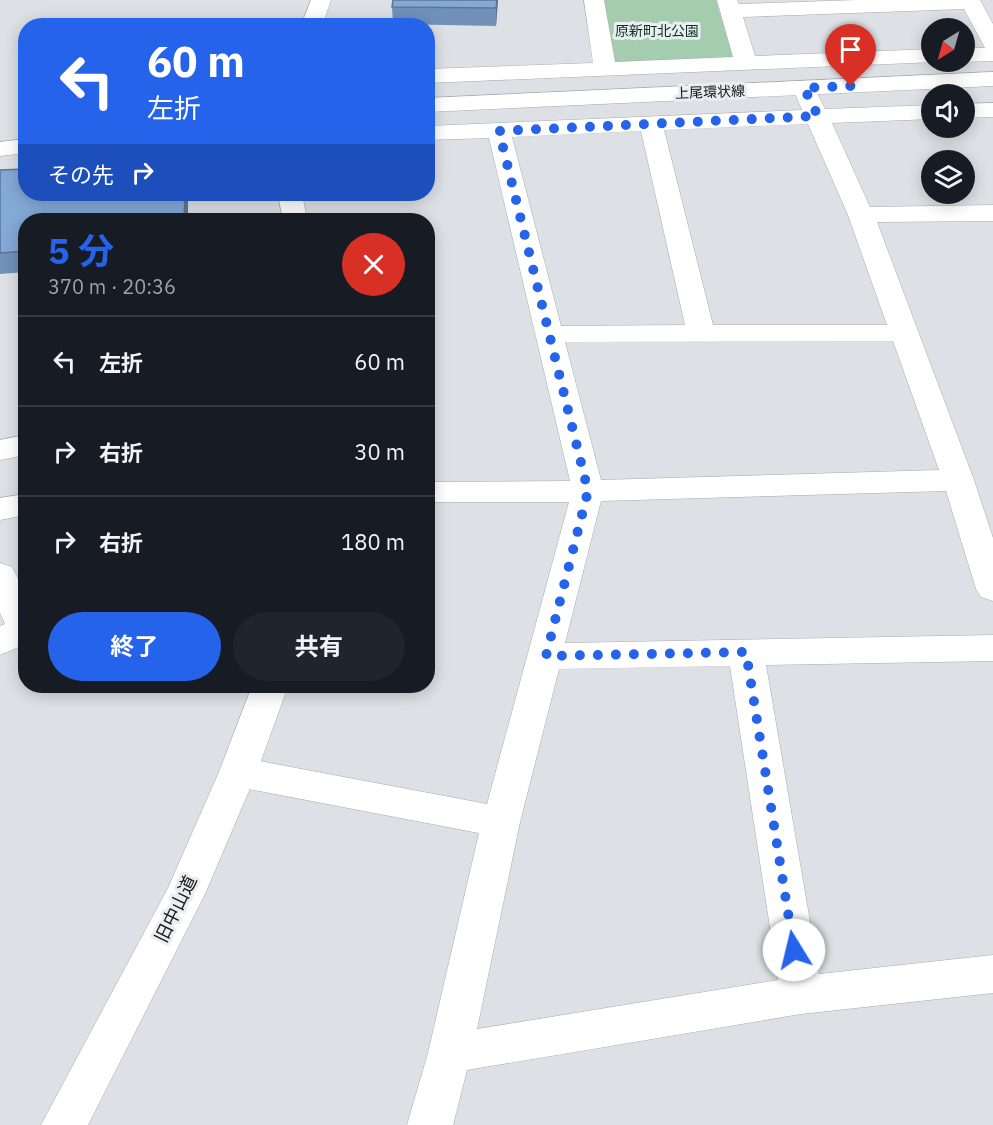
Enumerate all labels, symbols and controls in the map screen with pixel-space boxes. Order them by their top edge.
north arrow [921,18,975,72]
map controls [921,18,975,204]
park label: 原新町北公園 [615,22,699,40]
pin [825,24,876,86]
icon: arrive [834,33,867,66]
text: 60 m [147,34,245,89]
icon: left [48,42,126,120]
street label: 上尾環状線 [675,82,745,102]
button: sound [921,84,975,138]
text: 左折 [147,90,201,125]
button: layers [921,150,975,204]
icon: right [126,156,159,189]
text: その先 [48,160,114,189]
text: 5 分 [48,227,114,274]
button: close [342,233,405,296]
text: 370 m · 20:36 [48,273,176,300]
icon: left [48,345,81,378]
text: 60 m [354,347,405,376]
text: 左折 [99,348,143,377]
icon: right [48,435,81,468]
text: 30 m [354,437,405,466]
text: 右折 [99,438,143,467]
icon: right [48,525,81,558]
text: 180 m [341,527,405,556]
text: 右折 [99,528,143,557]
button: 終了 [48,612,221,681]
button: 共有 [233,612,405,681]
street label: 旧中山道 [149,871,202,946]
position arrow [762,918,826,982]

